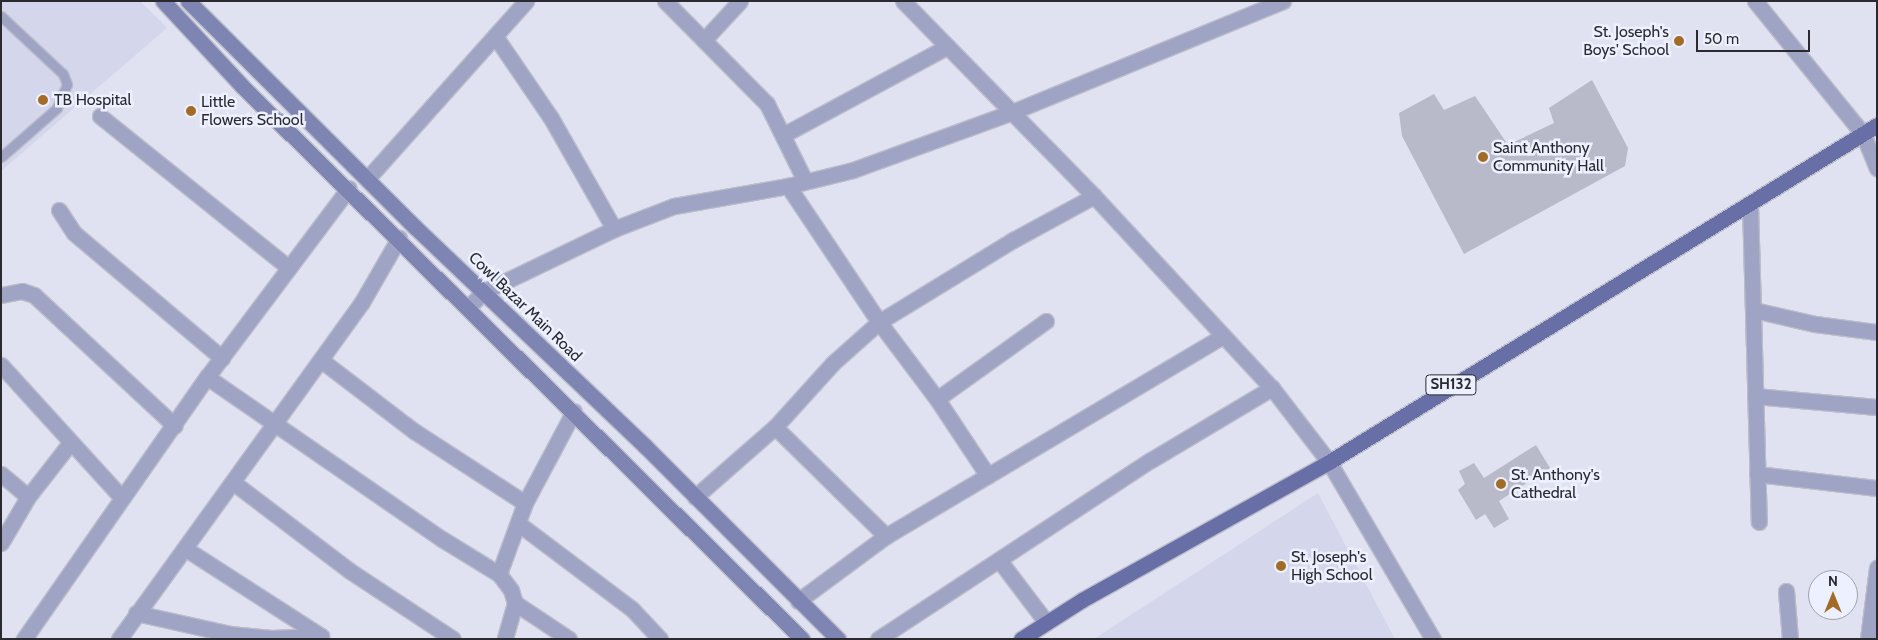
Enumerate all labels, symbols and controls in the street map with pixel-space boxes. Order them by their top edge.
scale bar [1698,20,1812,52]
place label: St. Joseph's Boys' School [1583,22,1669,60]
text: 50 m [1704,30,1739,48]
marker: St. Joseph's Boys' School [1673,35,1685,47]
place label: TB Hospital [54,90,131,110]
place label: Little Flowers School [201,92,303,130]
marker: TB Hospital [36,93,50,107]
marker: Little Flowers School [185,105,197,117]
place label: Saint Anthony Community Hall [1493,138,1604,176]
marker: Saint Anthony Community Hall [1477,151,1489,163]
street label: Cowl Bazar Main Road [465,248,585,366]
road number: SH132 [1425,372,1477,398]
place label: St. Anthony's Cathedral [1511,465,1600,503]
marker: St. Anthony's Cathedral [1495,478,1507,490]
place label: St. Joseph's High School [1291,547,1372,585]
marker: St. Joseph's High School [1275,560,1287,572]
north arrow [1808,570,1858,620]
text: N [1828,572,1838,590]

